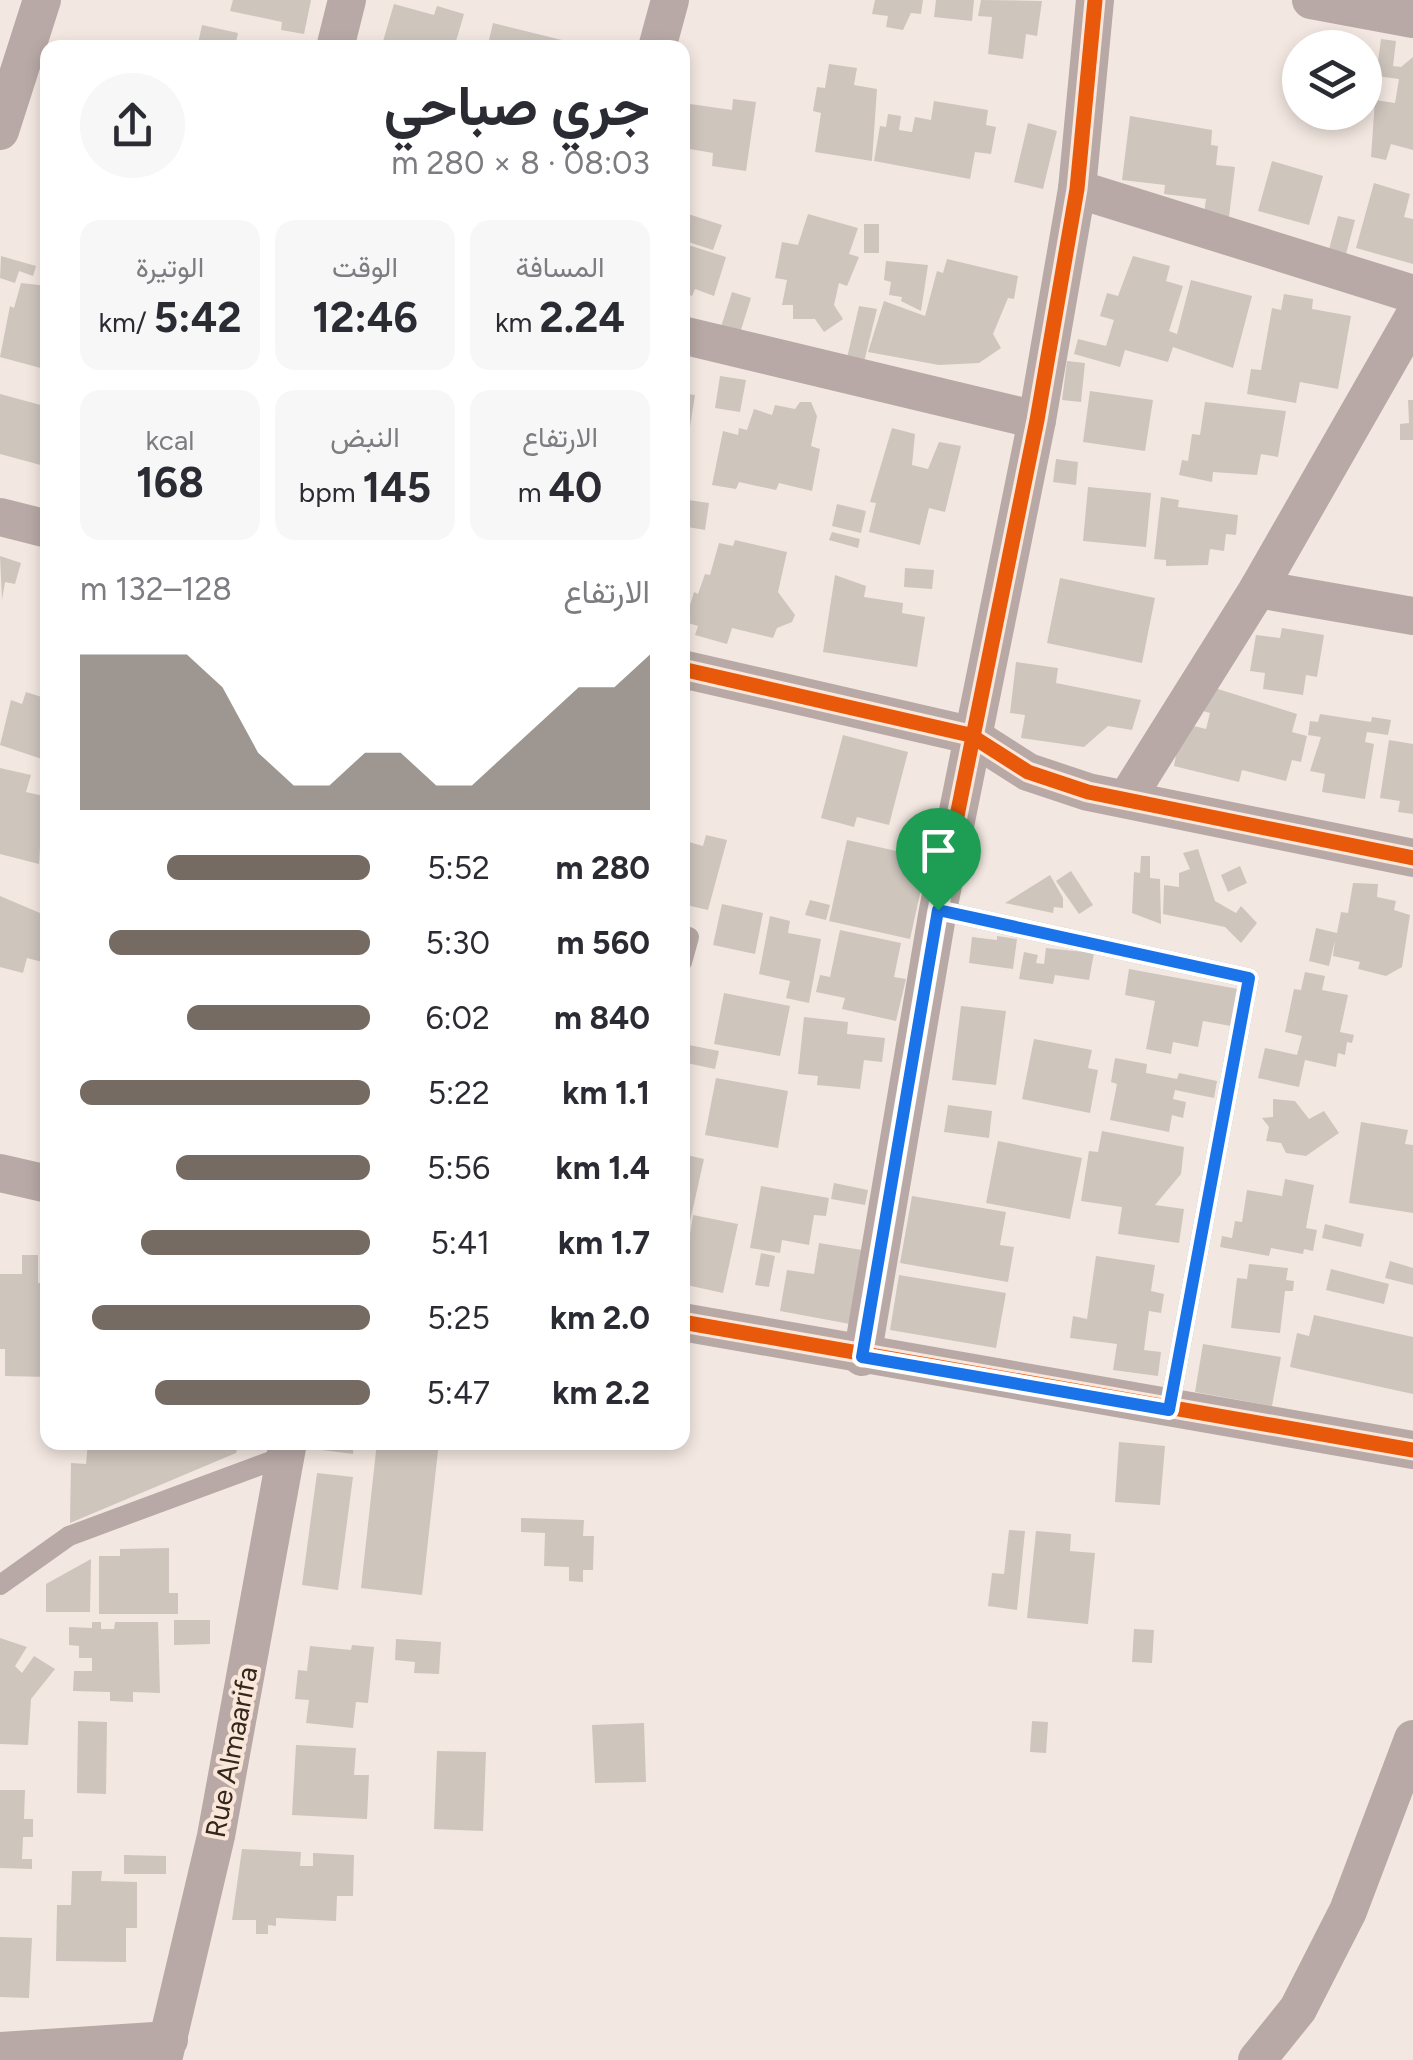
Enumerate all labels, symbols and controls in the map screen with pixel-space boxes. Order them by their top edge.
map controls [1282,30,1382,130]
button: layers [1282,30,1382,130]
button: share [80,73,185,178]
text: جري صباحي [384,73,650,139]
text: 08:03 · 8 × 280 m [391,144,650,182]
text: الوتيرة [136,250,204,284]
text: الوقت [332,250,398,284]
text: المسافة [516,250,604,284]
text: 5:42 [154,292,242,343]
text: 12:46 [312,292,418,343]
text: 2.24 [539,292,625,343]
text: /km [98,305,154,339]
text: km [495,305,539,339]
text: النبض [330,420,400,454]
text: الارتفاع [522,420,598,454]
text: kcal [146,423,194,457]
text: 168 [136,457,204,508]
text: 145 [363,462,431,513]
text: 40 [548,462,602,513]
text: bpm [299,475,363,509]
text: m [518,475,548,509]
text: 128–132 m [80,570,232,608]
text: الارتفاع [563,573,650,611]
pin [896,808,981,911]
icon: arrive [911,823,966,878]
text: 5:52 [427,849,490,887]
text: 280 m [556,849,650,887]
text: 5:30 [426,924,490,962]
text: 560 m [557,924,650,962]
text: 6:02 [425,999,490,1037]
text: 840 m [554,999,650,1037]
text: 5:22 [428,1074,490,1112]
text: 1.1 km [562,1074,650,1112]
text: 5:56 [427,1149,490,1187]
text: 1.4 km [556,1149,650,1187]
text: 5:41 [430,1224,490,1262]
text: 1.7 km [558,1224,650,1262]
text: 5:25 [427,1299,490,1337]
text: 2.0 km [550,1299,650,1337]
text: 5:47 [426,1374,490,1412]
text: 2.2 km [552,1374,650,1412]
street label: Rue Almaarifa [198,1664,264,1840]

